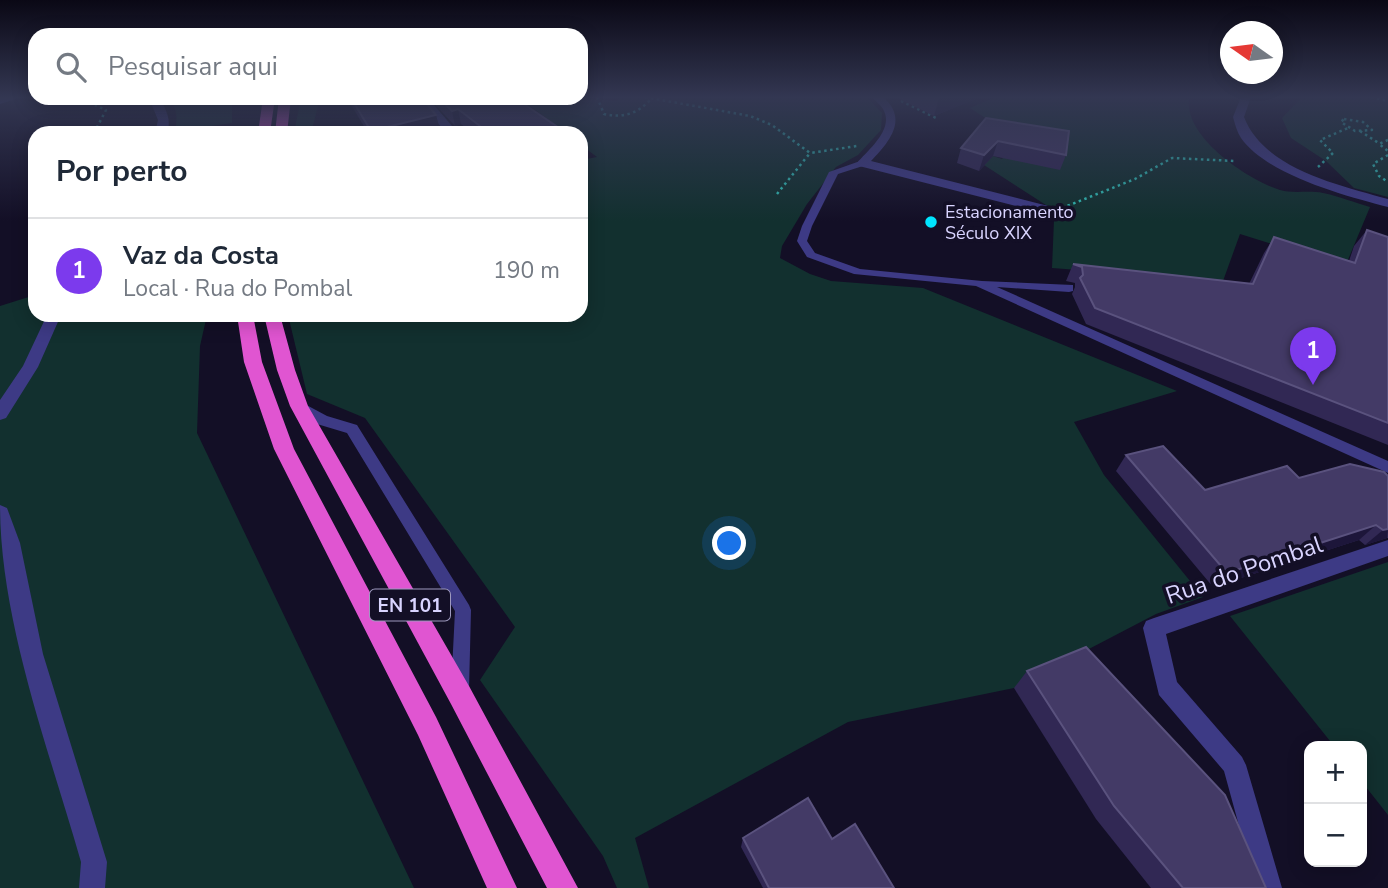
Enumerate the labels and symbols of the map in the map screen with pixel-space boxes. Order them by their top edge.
north arrow [1220,21,1283,84]
place label: Estacionamento Século XIX [945,200,1073,245]
marker: Estacionamento Século XIX [923,214,939,230]
pin: 1 [1290,327,1336,385]
your location [712,526,746,560]
street label: Rua do Pombal [1161,528,1327,612]
road number: EN 101 [370,590,450,620]

